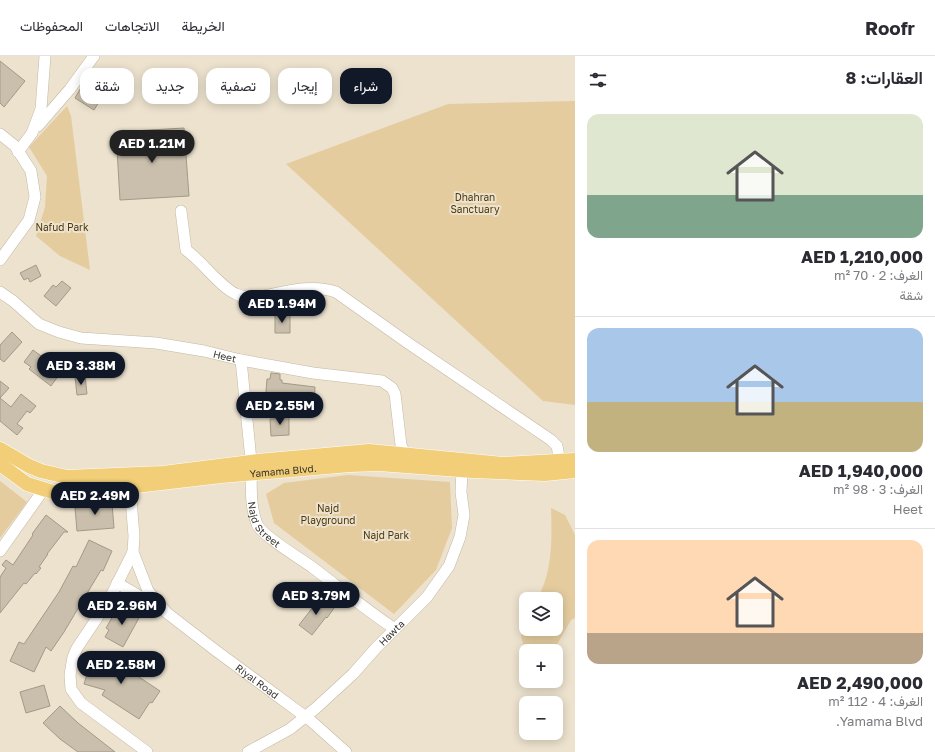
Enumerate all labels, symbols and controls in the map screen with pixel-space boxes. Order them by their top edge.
text: Roofr [865,16,915,39]
text: المحفوظات [20,17,83,34]
text: الاتجاهات [105,17,159,34]
text: الخريطة [181,17,225,34]
text: العقارات: 8 [845,67,923,88]
chip: شقة [80,68,134,104]
chip: جديد [142,68,198,104]
chip: تصفية [206,68,270,104]
chip: إيجار [278,68,332,104]
chip: شراء [340,68,392,104]
icon: filters [587,69,609,91]
pin: AED 1.21M [106,130,198,164]
text: AED 1.21M [119,135,185,151]
icon: home [719,140,791,212]
park label: Dhahran Sanctuary [450,191,500,215]
park label: Nafud Park [35,221,89,233]
text: AED 1,210,000 [801,246,923,267]
text: الغرف: 2 · 70 m² [834,267,923,283]
text: شقة [900,287,923,303]
pin: AED 1.94M [236,290,328,324]
text: AED 1.94M [248,295,316,311]
street label: Heet [212,347,237,365]
pin: AED 3.38M [35,352,127,386]
icon: home [719,354,791,426]
text: AED 3.38M [46,357,116,373]
pin: AED 2.55M [234,392,326,426]
text: AED 2.55M [245,397,315,413]
text: AED 1,940,000 [799,460,923,481]
street label: Yamama Blvd. [249,462,317,480]
text: الغرف: 3 · 98 m² [833,481,923,497]
pin: AED 2.49M [49,482,141,516]
text: AED 2.49M [60,487,130,503]
street label: Najd Street [246,501,283,550]
text: Heet [893,501,923,517]
park label: Najd Playground [301,502,355,526]
park label: Najd Park [363,529,409,541]
icon: home [719,566,791,638]
pin: AED 3.79M [270,582,362,616]
text: AED 3.79M [282,587,350,603]
pin: AED 2.96M [76,592,168,626]
map controls [519,592,563,740]
button: layers [519,592,563,636]
text: AED 2.96M [87,597,157,613]
street label: Hawta [376,617,407,648]
button: + [519,644,563,688]
pin: AED 2.58M [75,651,167,685]
text: AED 2.58M [86,656,156,672]
street label: Riyal Road [233,661,281,701]
text: AED 2,490,000 [797,672,923,693]
text: الغرف: 4 · 112 m² [828,693,923,709]
button: − [519,696,563,740]
text: Yamama Blvd. [836,713,923,729]

